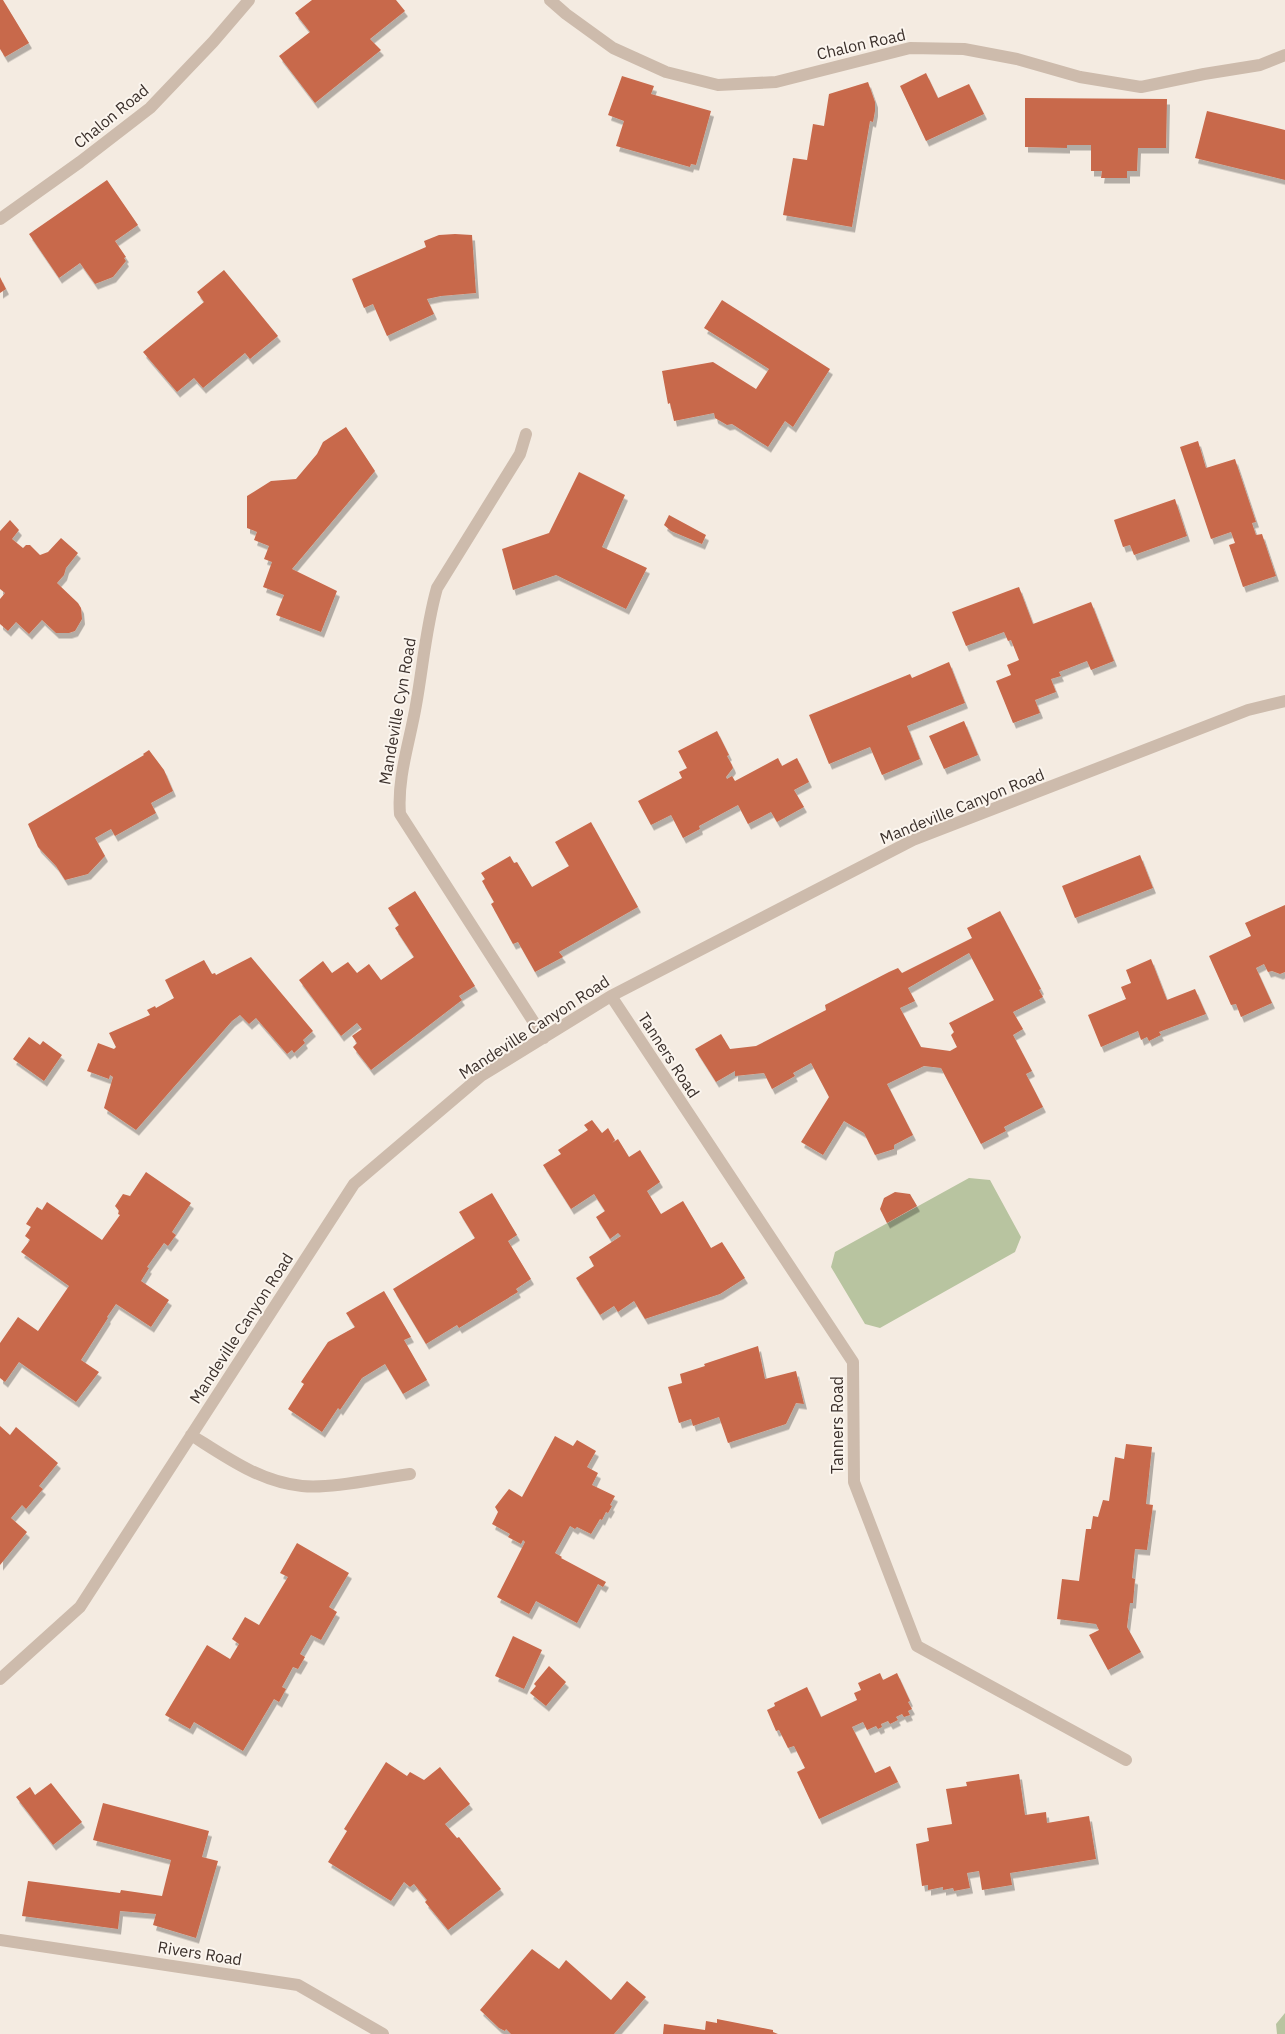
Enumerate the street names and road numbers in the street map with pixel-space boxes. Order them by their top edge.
street label: Chalon Road [815,24,907,64]
street label: Chalon Road [70,80,152,152]
street label: Mandeville Cyn Road [374,636,420,786]
street label: Mandeville Canyon Road [877,764,1047,848]
street label: Mandeville Canyon Road [455,971,613,1083]
street label: Tanners Road [634,1009,704,1101]
street label: Mandeville Canyon Road [185,1249,297,1407]
street label: Tanners Road [827,1376,847,1474]
street label: Rivers Road [156,1936,244,1970]

